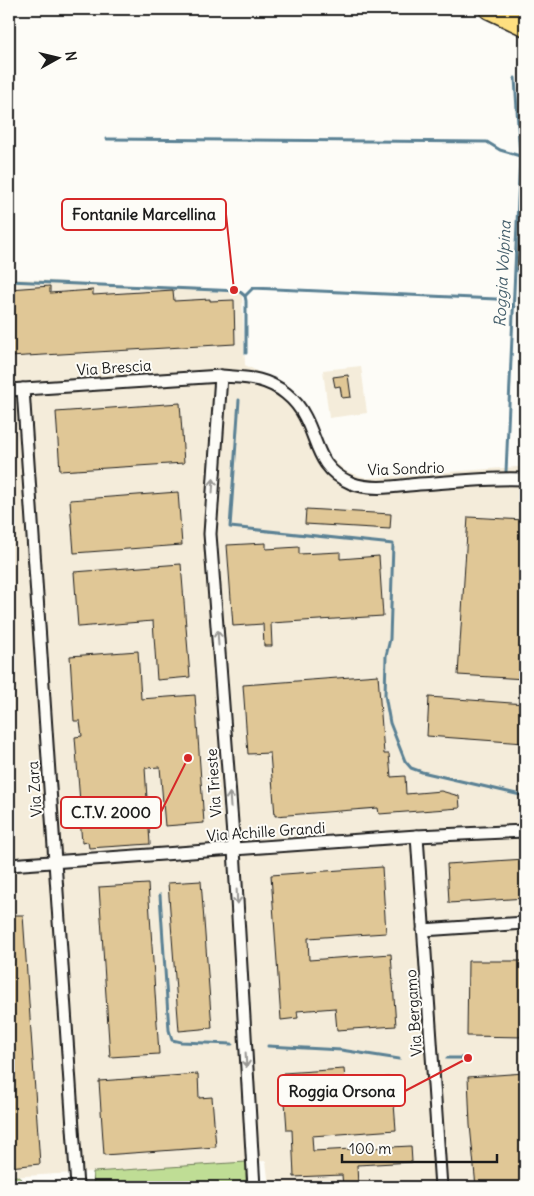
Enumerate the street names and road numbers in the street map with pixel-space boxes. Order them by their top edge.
street label: Via Brescia [76,355,152,380]
street label: Via Sondrio [367,458,445,479]
street label: Via Trieste [202,748,225,818]
street label: Via Zara [23,760,46,818]
street label: Via Achille Grandi [206,818,326,845]
street label: Via Bergamo [401,969,426,1057]

